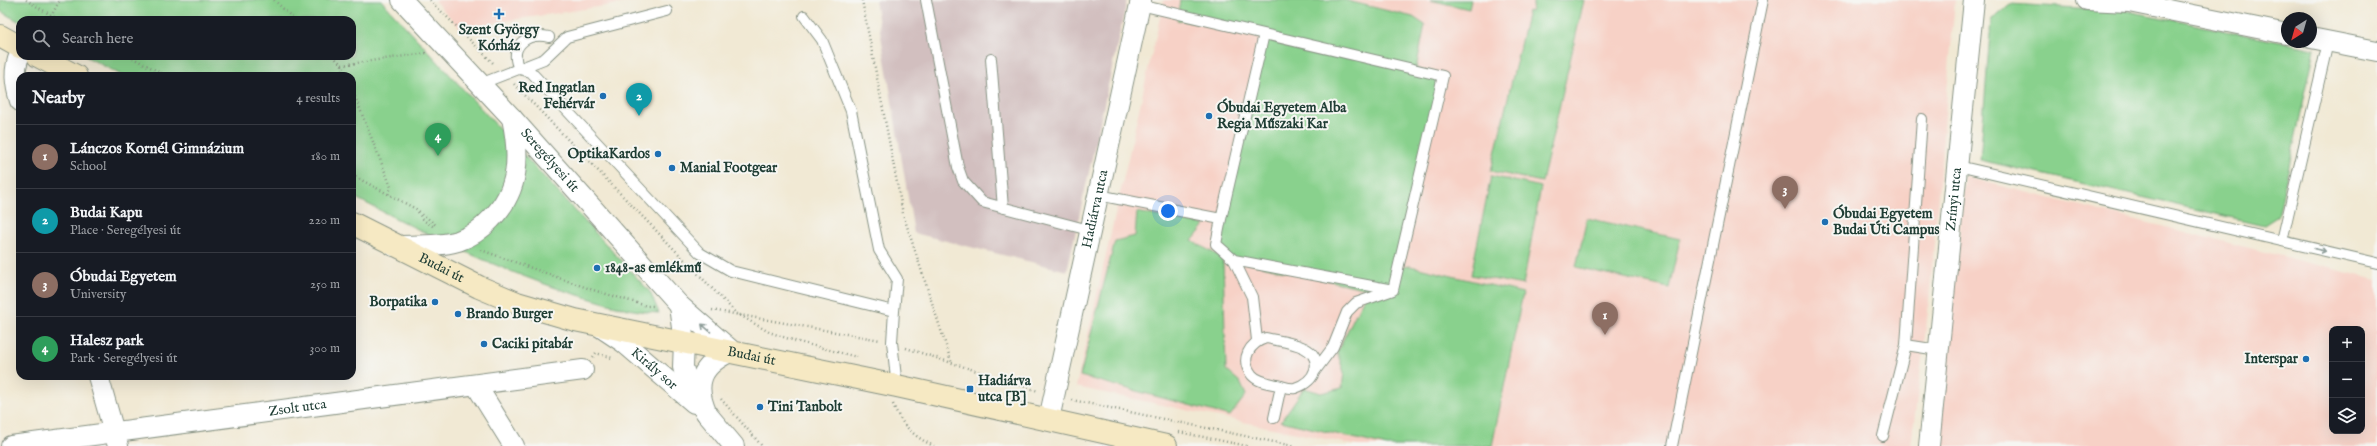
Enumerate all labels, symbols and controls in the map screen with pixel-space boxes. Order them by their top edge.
marker: Szent György Kórház [493,8,505,20]
north arrow [2281,12,2317,48]
search box [16,16,356,60]
place label: Szent György Kórház [459,21,540,55]
icon: search [30,27,52,49]
text: Search here [62,29,133,48]
place label: Red Ingatlan Fehérvár [518,79,596,113]
pin: 2 [626,83,652,116]
text: Nearby [32,88,85,109]
text: 4 results [296,90,340,107]
marker: Red Ingatlan Fehérvár [598,91,608,101]
place label: Óbudai Egyetem Alba Regia Műszaki Kar [1217,98,1347,133]
marker: Óbudai Egyetem Alba Regia Műszaki Kar [1204,111,1214,121]
pin: 4 [425,123,451,156]
street label: Seregélyesi út [516,124,583,196]
text: Lánczos Kornél Gimnázium [70,139,244,158]
place label: OptikaKardos [567,145,650,163]
text: 1 [43,148,47,165]
text: 180 m [311,148,340,165]
marker: OptikaKardos [653,149,663,159]
text: School [70,158,107,175]
place label: Manial Footgear [680,159,778,177]
marker: Manial Footgear [667,163,677,173]
street label: Zrínyi utca [1942,166,1966,232]
street label: Hadiárva utca [1078,167,1113,250]
pin: 3 [1772,176,1798,209]
your location [1158,201,1178,221]
text: Budai Kapu [70,203,143,222]
place label: Óbudai Egyetem Budai Úti Campus [1833,204,1940,239]
text: 2 [42,212,48,229]
text: 220 m [309,212,340,229]
marker: Óbudai Egyetem Budai Úti Campus [1820,217,1830,227]
text: Place · Seregélyesi út [70,222,181,239]
one-way arrow [2314,247,2327,254]
street label: Budai út [415,249,467,287]
place label: 1848-as emlékmű [605,259,702,277]
marker: 1848-as emlékmű [592,263,602,273]
text: Óbudai Egyetem [70,267,177,286]
text: 3 [43,276,47,293]
text: 250 m [310,276,340,293]
text: University [70,286,126,303]
place label: Borpatika [369,293,428,311]
marker: Borpatika [430,297,440,307]
pin: 1 [1592,302,1618,335]
place label: Brando Burger [466,305,554,323]
marker: Brando Burger [453,309,463,319]
one-way arrow [701,324,711,333]
map controls [2329,326,2365,434]
button: + [2329,326,2365,362]
text: Halesz park [70,331,144,350]
place label: Caciki pitabár [492,335,574,353]
marker: Caciki pitabár [479,339,489,349]
text: 4 [42,340,48,357]
text: 300 m [309,340,340,357]
street label: Budai út [726,342,777,370]
street label: Király sor [627,344,681,394]
text: Park · Seregélyesi út [70,350,177,367]
place label: Interspar [2244,350,2299,368]
marker: Interspar [2301,354,2311,364]
button: − [2329,362,2365,398]
place label: Hadiárva utca [B] [978,372,1032,406]
marker: Hadiárva utca [B] [965,384,975,394]
street label: Zsolt utca [267,395,328,421]
place label: Tini Tanbolt [767,398,843,416]
button: layers [2329,398,2365,434]
marker: Tini Tanbolt [755,402,765,412]

